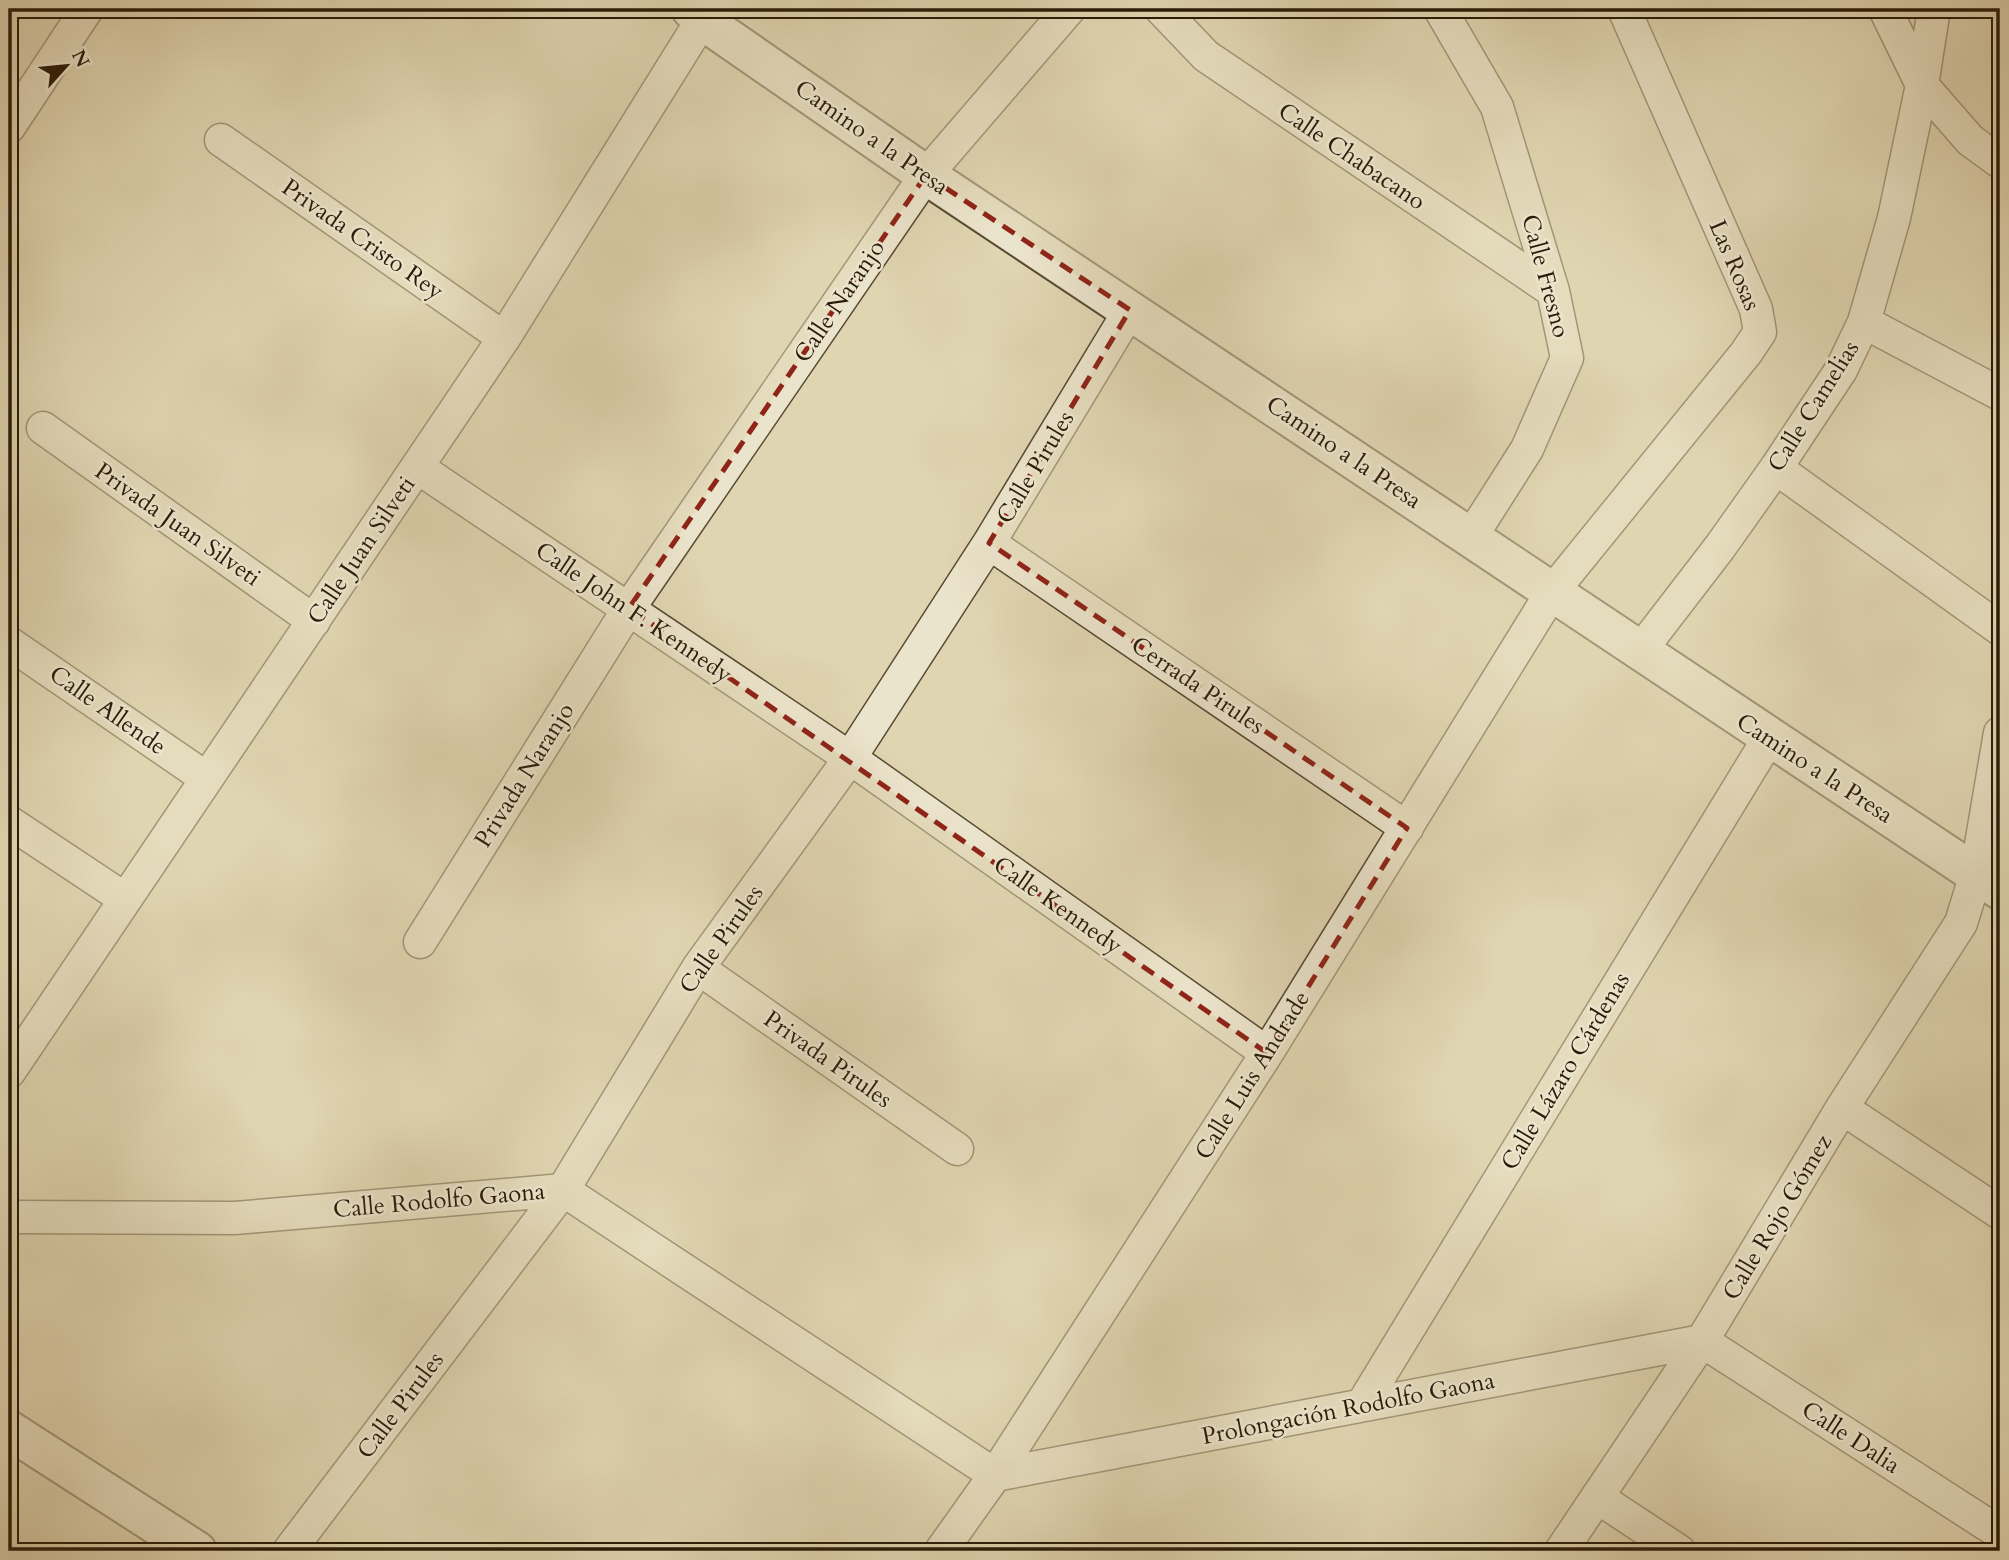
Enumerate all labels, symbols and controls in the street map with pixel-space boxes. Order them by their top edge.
north arrow [32,32,102,102]
text: N [65,45,96,72]
street label: Camino a la Presa [788,72,956,203]
street label: Calle Chabacano [1271,95,1432,218]
street label: Privada Cristo Rey [275,171,451,308]
street label: Calle Fresno [1513,211,1578,341]
street label: Las Rosas [1701,215,1768,316]
street label: Calle Naranjo [786,233,893,369]
street label: Calle Camelias [1760,334,1867,478]
street label: Camino a la Presa [1260,388,1428,517]
street label: Calle Pirules [989,405,1082,530]
street label: Privada Juan Silveti [88,455,268,594]
street label: Calle Juan Silveti [300,469,423,631]
street label: Calle John F. Kennedy [529,534,739,691]
street label: Cerrada Pirules [1124,629,1271,742]
street label: Calle Allende [43,658,173,763]
street label: Privada Naranjo [467,696,582,854]
street label: Camino a la Presa [1730,705,1900,832]
street label: Calle Kennedy [987,849,1129,962]
street label: Calle Pirules [672,878,771,1000]
street label: Calle Lázaro Cárdenas [1493,966,1638,1176]
street label: Calle Luis Andrade [1187,984,1318,1166]
street label: Privada Pirules [757,1003,898,1116]
street label: Calle Rojo Gómez [1715,1128,1840,1306]
street label: Calle Rodolfo Gaona [332,1175,547,1226]
street label: Calle Pirules [349,1345,452,1466]
street label: Prolongación Rodolfo Gaona [1199,1364,1498,1453]
street label: Calle Dalia [1795,1393,1907,1482]

